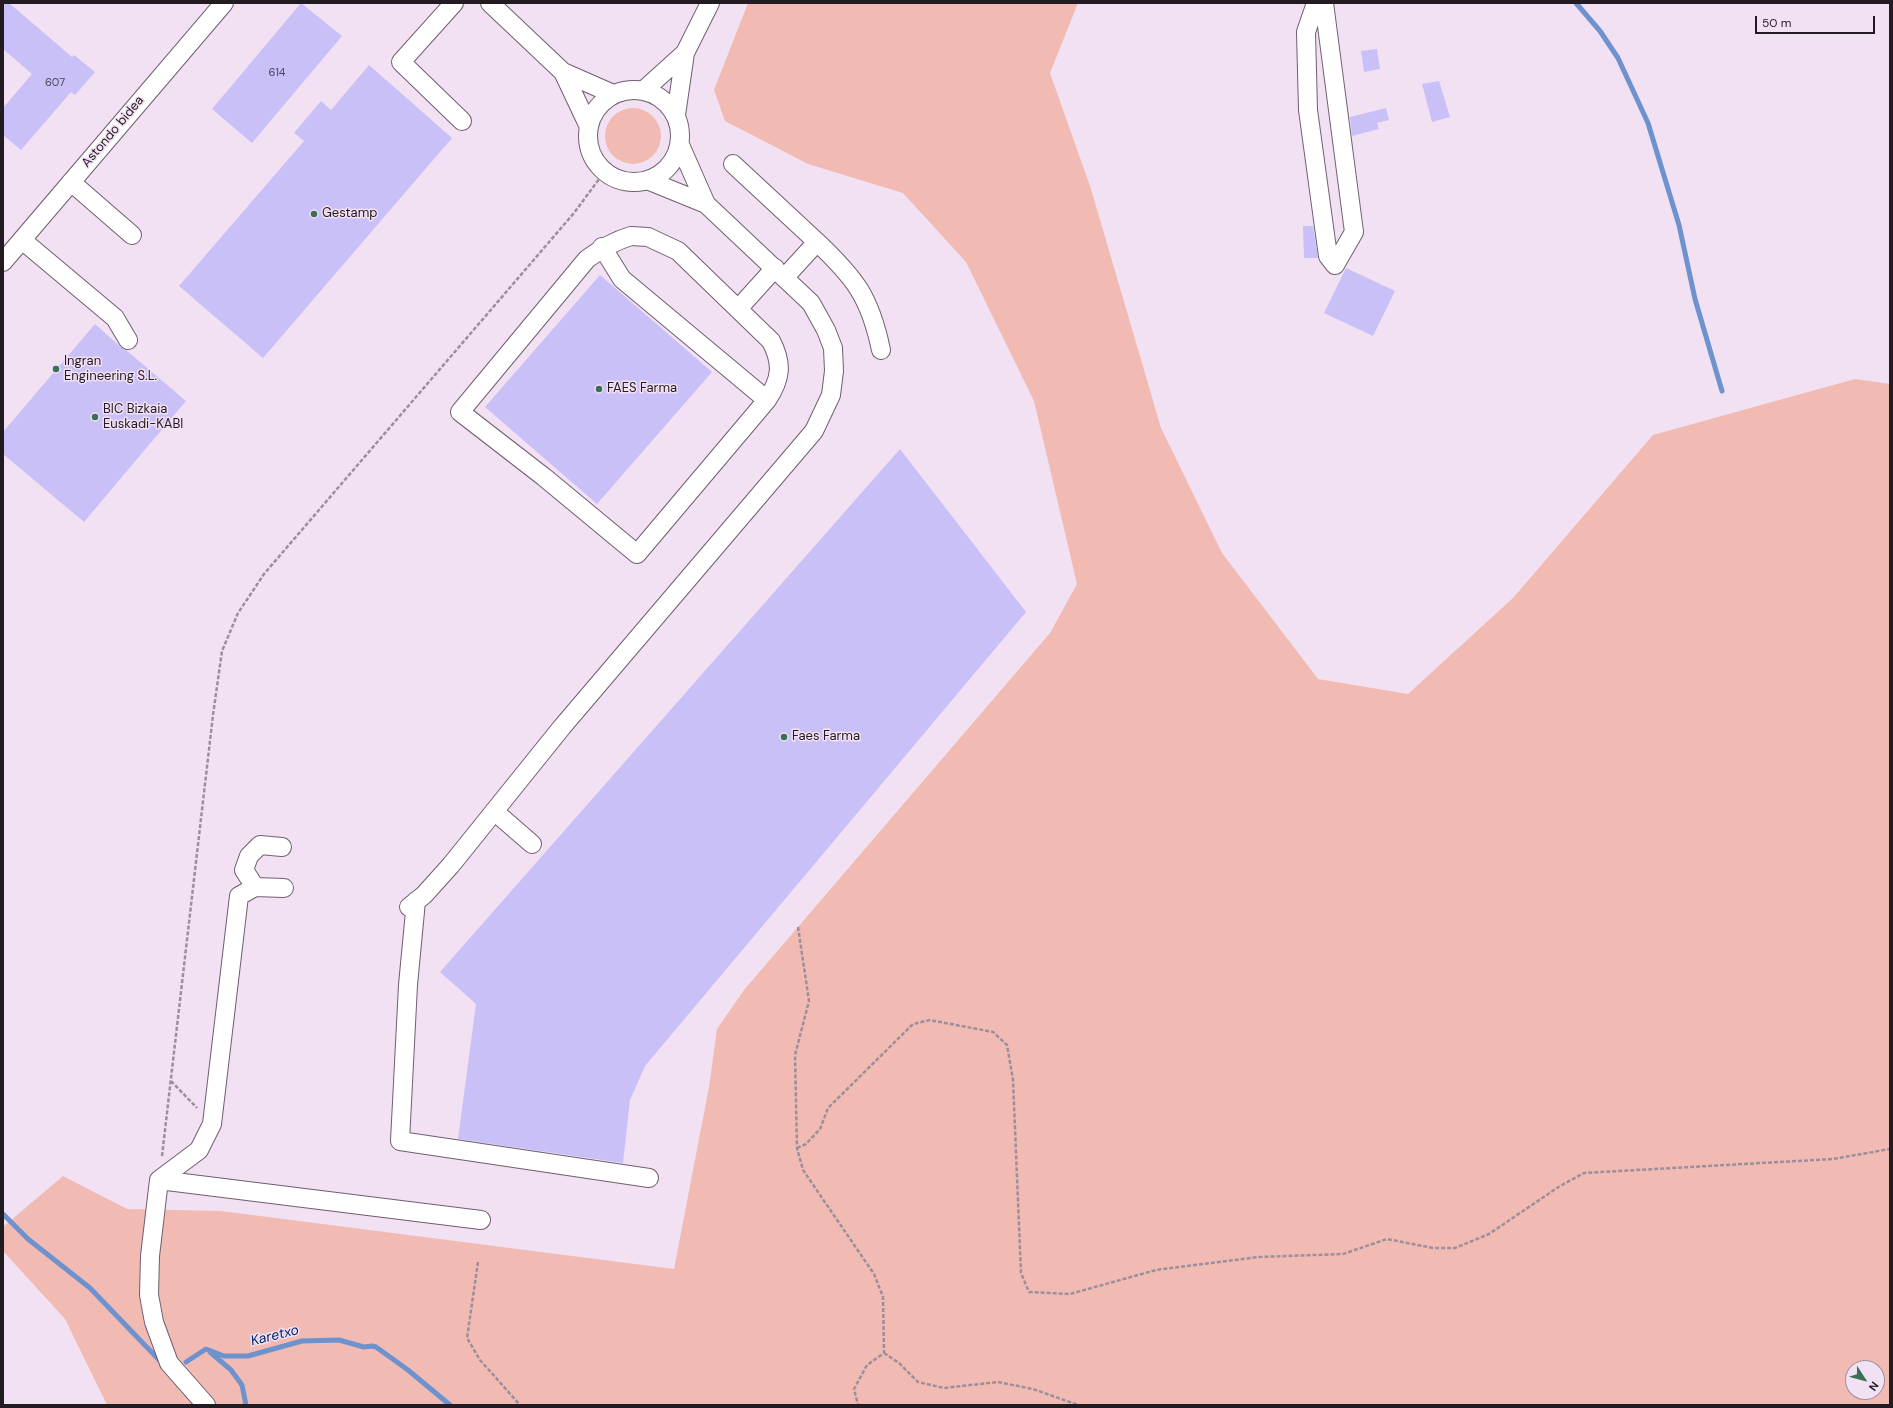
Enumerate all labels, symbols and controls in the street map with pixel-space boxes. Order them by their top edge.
scale bar [1757,8,1877,34]
text: 50 m [1762,15,1791,31]
house number: 614 [268,66,286,80]
house number: 607 [45,76,65,90]
street label: Astondo bidea [79,93,147,171]
place label: Gestamp [322,206,377,222]
marker: Gestamp [309,209,319,219]
place label: Ingran Engineering S.L. [64,354,157,385]
marker: Ingran Engineering S.L. [51,364,61,374]
place label: FAES Farma [607,381,677,397]
marker: FAES Farma [594,384,604,394]
place label: BIC Bizkaia Euskadi-KABI [103,402,183,433]
marker: BIC Bizkaia Euskadi-KABI [90,412,100,422]
place label: Faes Farma [792,729,860,745]
marker: Faes Farma [779,732,789,742]
water label: Karetxo [249,1322,301,1350]
north arrow [1845,1360,1885,1400]
text: N [1866,1379,1882,1394]

